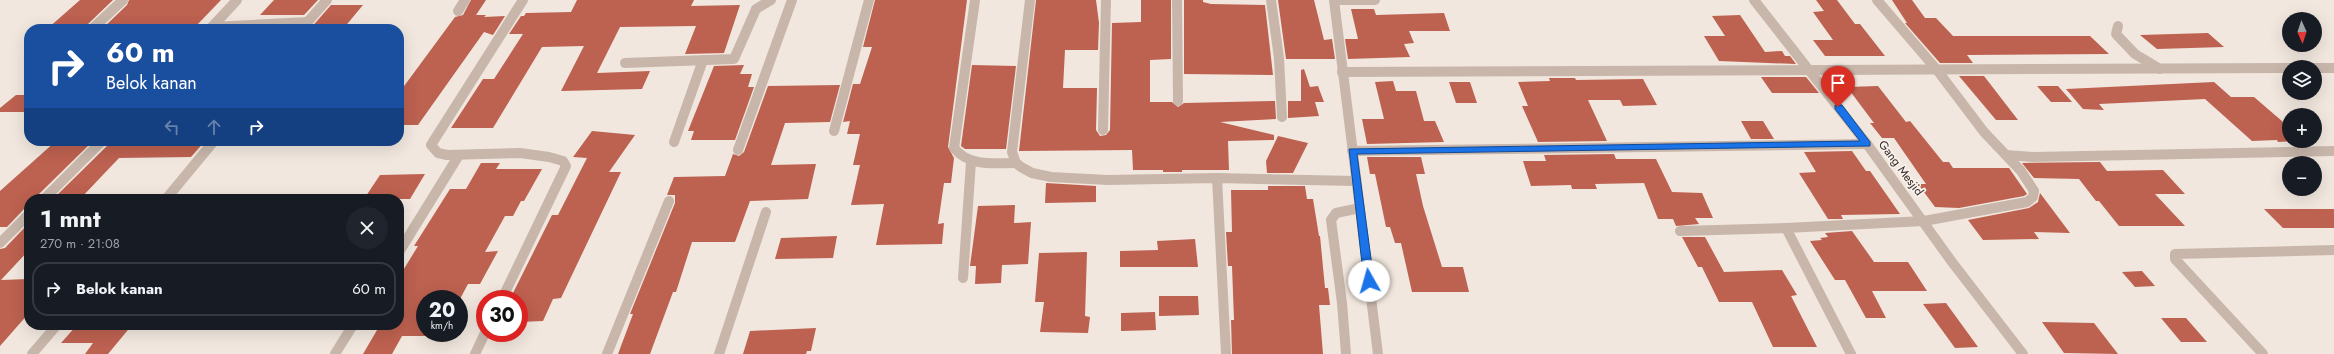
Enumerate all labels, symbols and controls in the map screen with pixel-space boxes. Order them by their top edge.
north arrow [2282,12,2322,52]
map controls [2282,12,2322,196]
text: 60 m [106,32,175,73]
icon: right [40,40,92,92]
button: layers [2282,60,2322,100]
pin [1821,66,1855,107]
text: Belok kanan [106,70,197,96]
icon: arrive [1827,72,1849,94]
button: + [2282,108,2322,148]
icon: left [161,116,183,138]
icon: ahead [203,116,225,138]
icon: right [245,116,267,138]
street label: Gang Mesjid [1874,136,1928,200]
button: − [2282,156,2322,196]
text: 1 mnt [40,201,101,236]
button: close [346,207,388,249]
text: 270 m · 21:08 [40,234,120,253]
position arrow [1348,260,1390,302]
icon: right [42,278,64,300]
text: Belok kanan [76,278,163,300]
text: 60 m [352,278,386,300]
speed limit sign: 30 [476,290,528,342]
text: 20 [429,296,455,325]
text: km/h [431,318,453,333]

